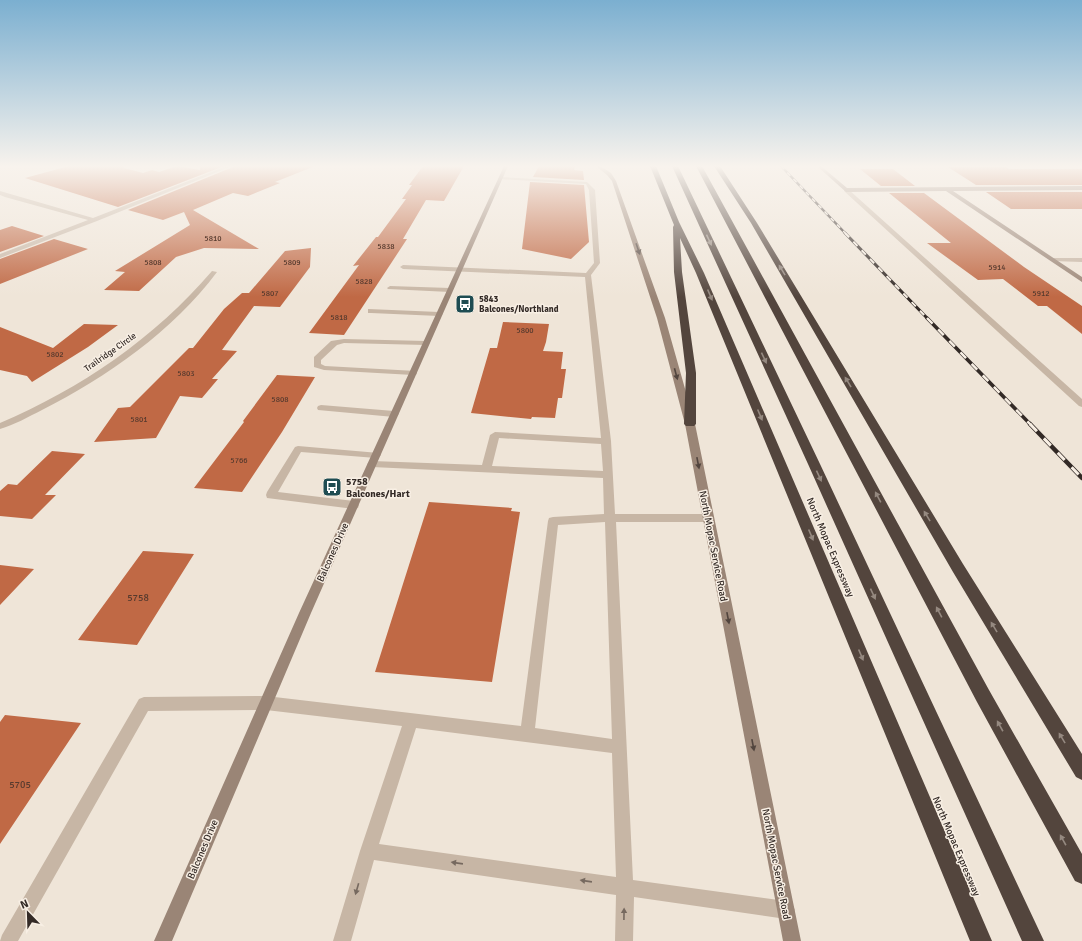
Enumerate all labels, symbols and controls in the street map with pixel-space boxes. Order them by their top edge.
house number: 5810 [204,233,222,243]
one-way arrow [706,235,712,246]
house number: 5838 [377,241,395,251]
one-way arrow [635,244,641,256]
house number: 5808 [144,257,162,267]
house number: 5809 [283,257,301,267]
house number: 5914 [988,262,1006,272]
one-way arrow [779,264,786,276]
house number: 5828 [355,276,373,286]
house number: 5807 [261,288,279,298]
house number: 5912 [1032,288,1050,298]
one-way arrow [707,290,713,302]
bus stop icon: 5843 Balcones/Northland [454,293,476,315]
place label: 5843 Balcones/Northland [479,294,559,315]
house number: 5818 [330,312,348,322]
house number: 5800 [516,325,534,335]
street label: Trailridge Circle [82,330,139,374]
house number: 5802 [46,349,64,359]
one-way arrow [761,352,767,364]
house number: 5803 [177,368,195,378]
one-way arrow [673,368,679,380]
one-way arrow [845,376,852,388]
house number: 5808 [271,394,289,404]
one-way arrow [757,410,763,421]
house number: 5801 [130,414,148,424]
house number: 5766 [230,455,248,465]
one-way arrow [695,456,701,469]
one-way arrow [816,470,822,481]
bus stop icon: 5758 Balcones/Hart [321,476,343,498]
place label: 5758 Balcones/Hart [346,476,410,500]
street label: North Mopac Service Road [696,490,730,603]
one-way arrow [874,491,881,503]
street label: North Mopac Expressway [804,496,857,599]
one-way arrow [924,510,931,521]
street label: Balcones Drive [315,521,351,584]
one-way arrow [807,529,814,541]
one-way arrow [870,588,877,600]
house number: 5758 [127,592,149,604]
one-way arrow [935,606,942,618]
one-way arrow [726,611,732,624]
one-way arrow [990,622,998,632]
one-way arrow [858,649,864,660]
one-way arrow [997,720,1004,732]
one-way arrow [1058,732,1065,744]
one-way arrow [751,739,757,751]
house number: 5705 [9,779,31,791]
street label: North Mopac Expressway [930,795,983,898]
street label: North Mopac Service Road [759,808,793,921]
street label: Balcones Drive [185,818,221,881]
one-way arrow [1060,834,1067,846]
one-way arrow [451,860,463,866]
one-way arrow [580,878,592,884]
one-way arrow [354,883,360,895]
north arrow [8,893,48,933]
text: N [18,897,30,912]
one-way arrow [621,907,627,920]

